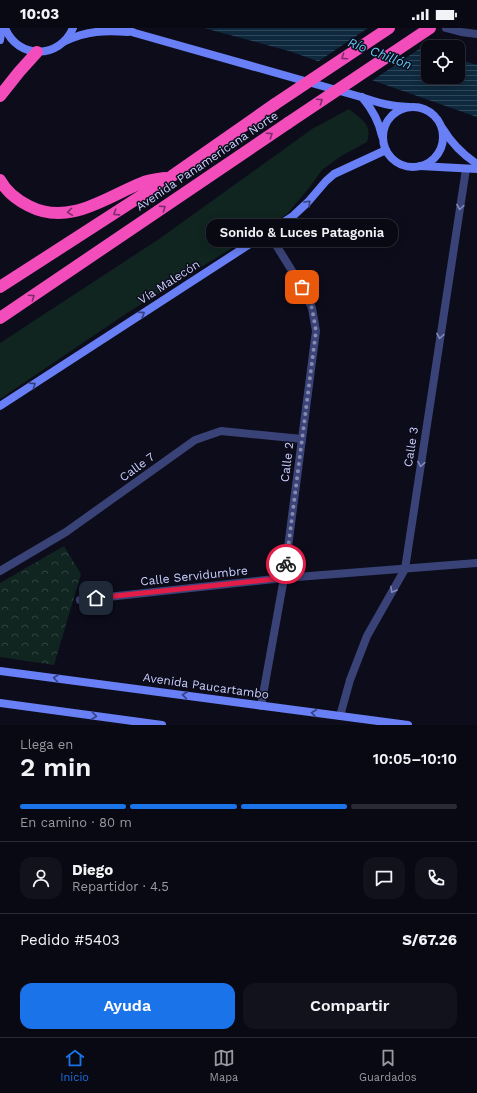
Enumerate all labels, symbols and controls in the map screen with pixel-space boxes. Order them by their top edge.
text: 10:03 [20,5,59,23]
water label: Río Chillón [346,34,414,73]
map controls [421,40,465,84]
button: locate [421,40,465,84]
one-way arrow [342,53,349,60]
one-way arrow [316,98,323,106]
street label: Avenida Panamericana Norte [133,108,281,214]
one-way arrow [266,132,273,140]
one-way arrow [303,200,310,208]
one-way arrow [456,204,465,210]
one-way arrow [158,206,165,213]
one-way arrow [67,207,73,216]
one-way arrow [113,208,120,215]
callout: Sonido & Luces Patagonia [206,219,398,247]
text: Sonido & Luces Patagonia [220,225,384,240]
street label: Vía Malecón [136,257,202,307]
pin [285,270,319,304]
icon: bag [291,276,313,298]
one-way arrow [28,294,35,301]
one-way arrow [138,311,145,319]
one-way arrow [436,333,445,339]
one-way arrow [29,382,36,389]
street label: Calle 3 [401,426,421,468]
street label: Calle 2 [278,441,296,483]
street label: Calle 7 [117,450,157,484]
one-way arrow [417,461,426,468]
courier [266,544,306,584]
icon: bike [275,553,297,575]
street label: Calle Servidumbre [140,563,248,589]
pin [79,581,113,615]
one-way arrow [390,586,397,593]
icon: home [85,587,107,609]
street label: Avenida Paucartambo [142,670,270,702]
one-way arrow [53,674,59,683]
one-way arrow [182,691,188,700]
one-way arrow [311,709,317,718]
one-way arrow [91,711,97,720]
text: Llega en [20,737,73,752]
text: 10:05–10:10 [373,750,457,768]
text: 2 min [20,752,91,782]
text: En camino · 80 m [20,815,132,830]
button: person [20,857,62,899]
button: chat [363,857,405,899]
button: phone [415,857,457,899]
text: Diego [72,861,113,879]
text: Repartidor · 4.5 [72,879,169,894]
text: Pedido #5403 [20,931,120,949]
text: S/67.26 [402,931,457,949]
button: Ayuda [20,983,235,1029]
button: Compartir [243,983,457,1029]
tab: Inicio [60,1047,89,1084]
tab: Mapa [210,1047,238,1084]
tab: Guardados [359,1047,417,1084]

